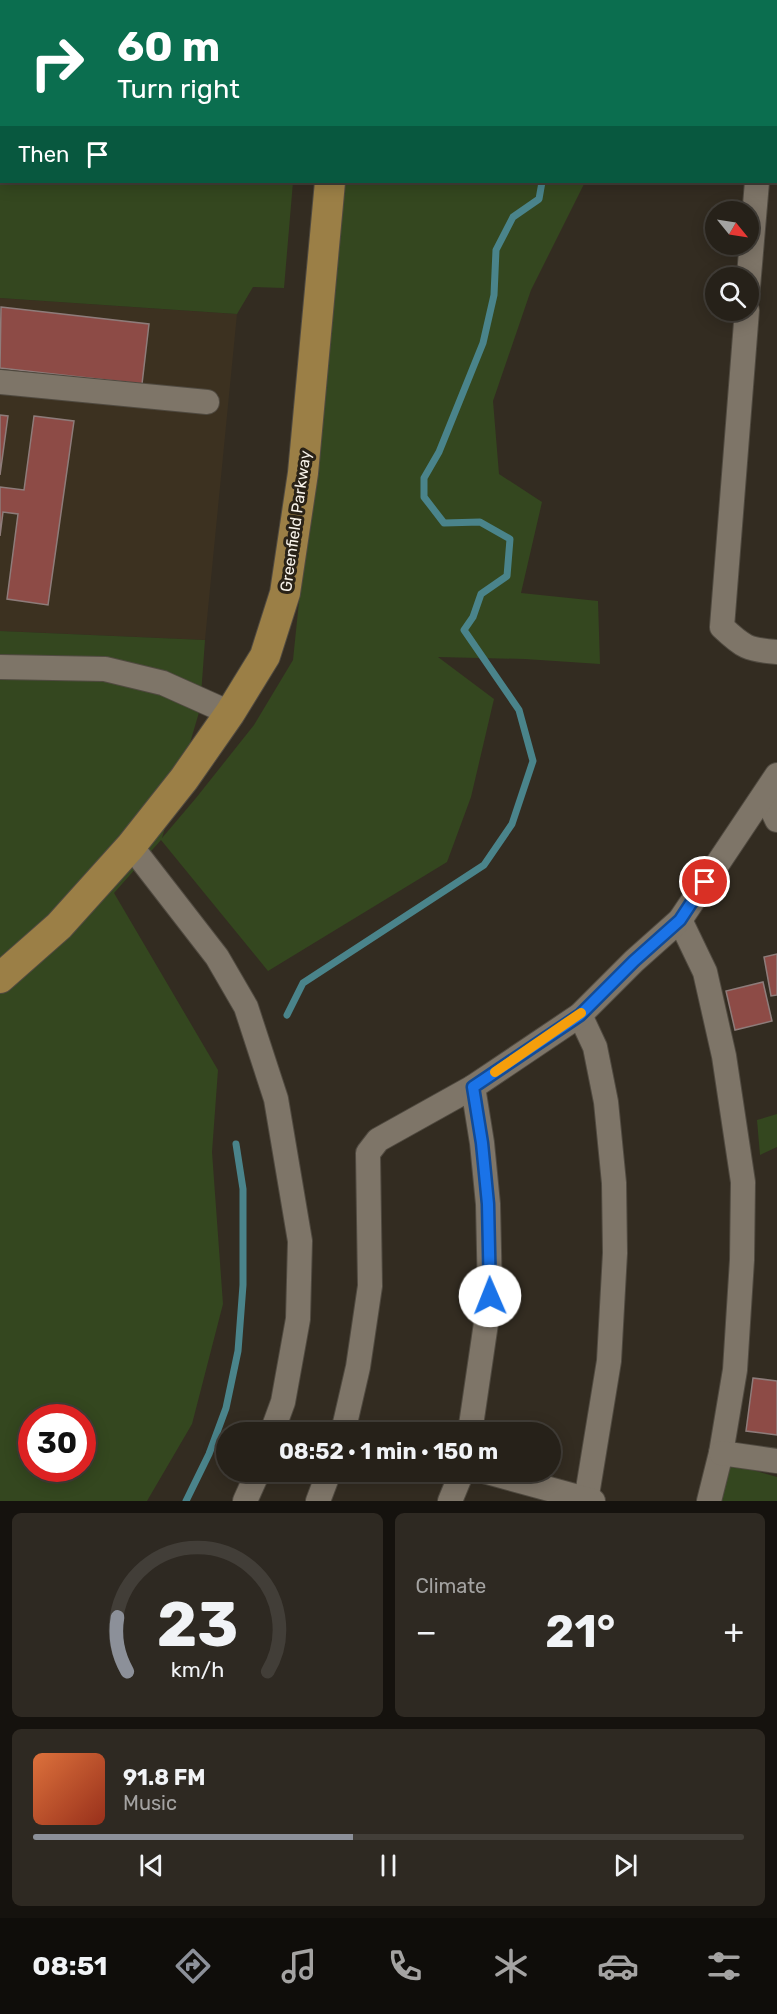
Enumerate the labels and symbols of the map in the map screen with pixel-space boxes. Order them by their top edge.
north arrow [705,201,759,255]
street label: Greenfield Parkway [276,449,315,593]
pin [679,856,730,907]
position arrow [458,1264,522,1328]
speed limit sign: 30 [18,1404,96,1482]

